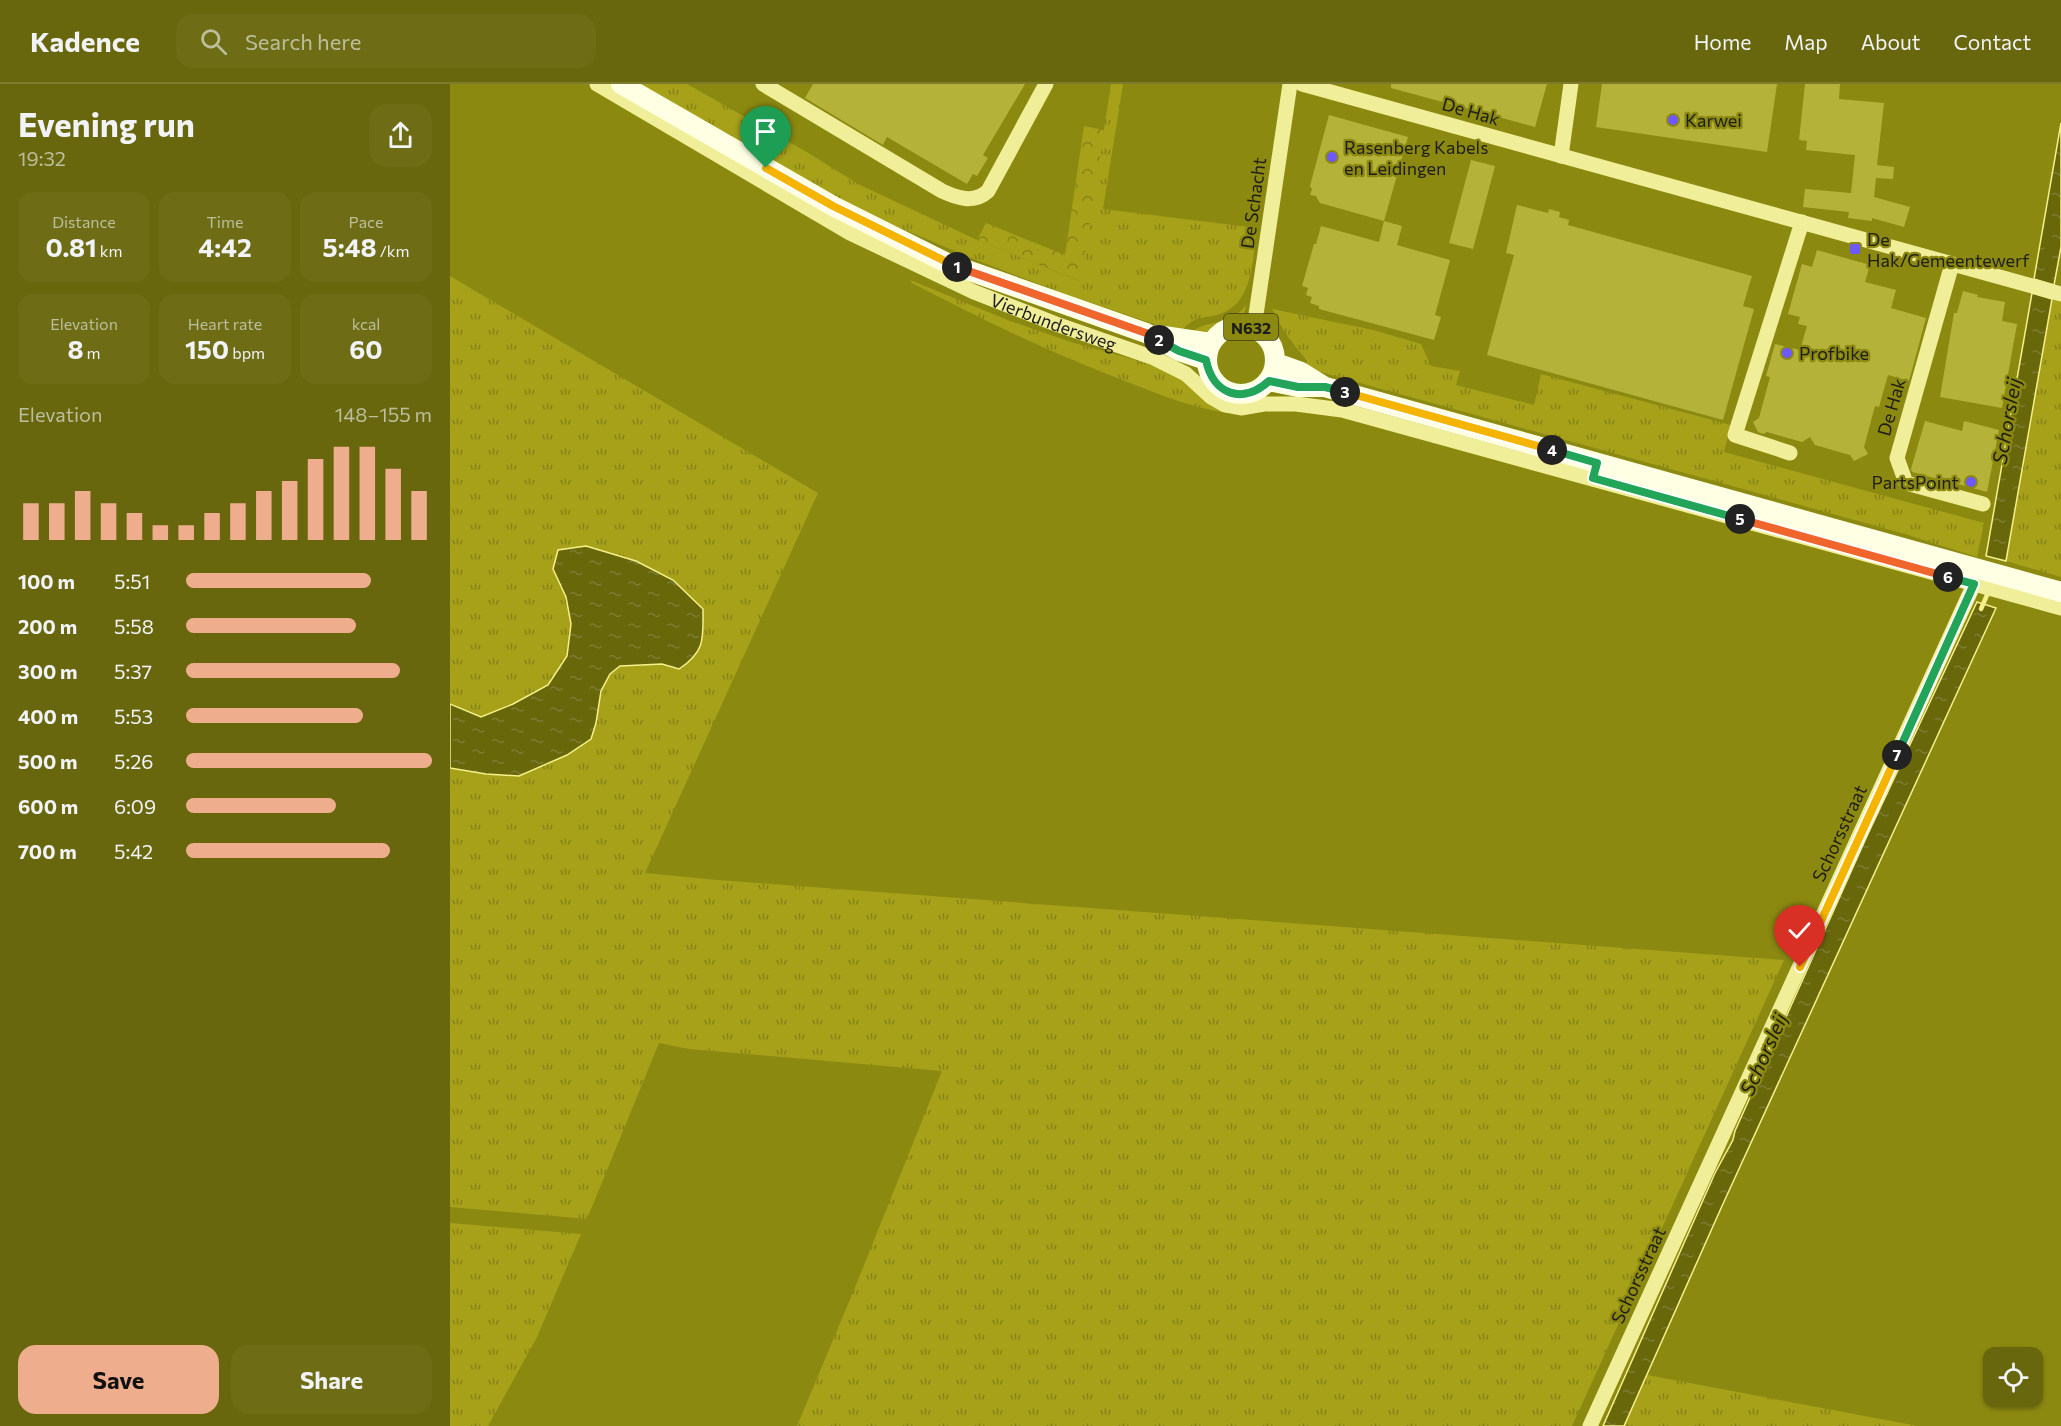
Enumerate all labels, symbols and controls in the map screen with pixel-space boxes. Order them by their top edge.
search box [176,14,596,68]
text: Kadence [30,24,140,58]
icon: search [197,25,230,58]
text: Search here [245,28,361,55]
text: Home [1694,29,1751,54]
text: Map [1784,29,1828,54]
text: About [1861,29,1920,54]
text: Contact [1953,29,2031,54]
street label: De Hak [1440,92,1503,130]
text: Evening run [18,103,195,144]
button: share [369,104,432,167]
pin [740,106,791,168]
place label: Karwei [1685,109,1742,131]
marker: Karwei [1666,113,1680,127]
icon: arrive [749,115,782,148]
place label: Rasenberg Kabels en Leidingen [1344,136,1488,179]
text: 19:32 [18,146,66,170]
marker: Rasenberg Kabels en Leidingen [1325,150,1339,164]
street label: De Schacht [1236,156,1270,250]
text: Distance [52,212,116,231]
text: Time [207,212,243,231]
text: Pace [349,212,383,231]
place label: De Hak/Gemeentewerf [1867,228,2030,271]
text: 0.81 [46,231,97,262]
text: 4:42 [198,231,252,262]
text: 5:48 [323,231,377,262]
text: km [97,241,123,260]
text: /km [377,241,409,260]
marker: De Hak/Gemeentewerf [1848,242,1862,256]
pin: 1 [942,252,972,282]
text: 1 [953,257,961,276]
street label: Vierbundersweg [987,289,1120,355]
text: Elevation [50,314,118,333]
text: Heart rate [188,314,262,333]
text: kcal [352,314,380,333]
road number: N632 [1224,314,1278,340]
pin: 2 [1144,325,1174,355]
text: 2 [1154,330,1164,349]
text: 8 [67,333,84,364]
text: 150 [185,333,229,364]
text: 60 [349,333,383,364]
place label: Profbike [1799,342,1869,364]
text: m [84,343,101,362]
text: bpm [229,343,265,362]
marker: Profbike [1780,346,1794,360]
street label: De Hak [1872,375,1910,438]
water label: Schorsleij [1987,375,2026,466]
pin: 3 [1330,377,1360,407]
text: 3 [1340,382,1350,401]
text: Elevation [18,402,103,426]
text: 148–155 m [335,402,432,426]
pin: 4 [1537,435,1567,465]
text: 4 [1547,440,1557,459]
place label: PartsPoint [1871,471,1959,493]
marker: PartsPoint [1964,475,1978,489]
pin: 5 [1725,504,1755,534]
text: 5 [1735,509,1745,528]
pin: 6 [1933,562,1963,592]
text: 6 [1943,567,1953,586]
text: 100 m [18,569,75,593]
text: 5:51 [114,569,150,593]
text: 200 m [18,614,77,638]
text: 5:58 [114,614,154,638]
text: 300 m [18,659,78,683]
text: 5:37 [114,659,152,683]
text: 400 m [18,704,78,728]
text: 5:53 [114,704,153,728]
pin: 7 [1882,740,1912,770]
text: 7 [1893,745,1901,764]
text: 500 m [18,749,78,773]
text: 5:26 [114,749,153,773]
street label: Schorsstraat [1807,781,1871,885]
text: 600 m [18,794,78,818]
text: 6:09 [114,794,156,818]
text: 700 m [18,839,77,863]
text: 5:42 [114,839,153,863]
pin [1774,905,1825,967]
icon: check [1783,914,1816,947]
water label: Schorsleij [1734,1008,1792,1099]
street label: Schorsstraat [1606,1223,1670,1327]
button: Save [18,1345,219,1414]
button: Share [231,1345,432,1414]
map controls [1983,1347,2043,1407]
button: locate [1983,1347,2043,1407]

